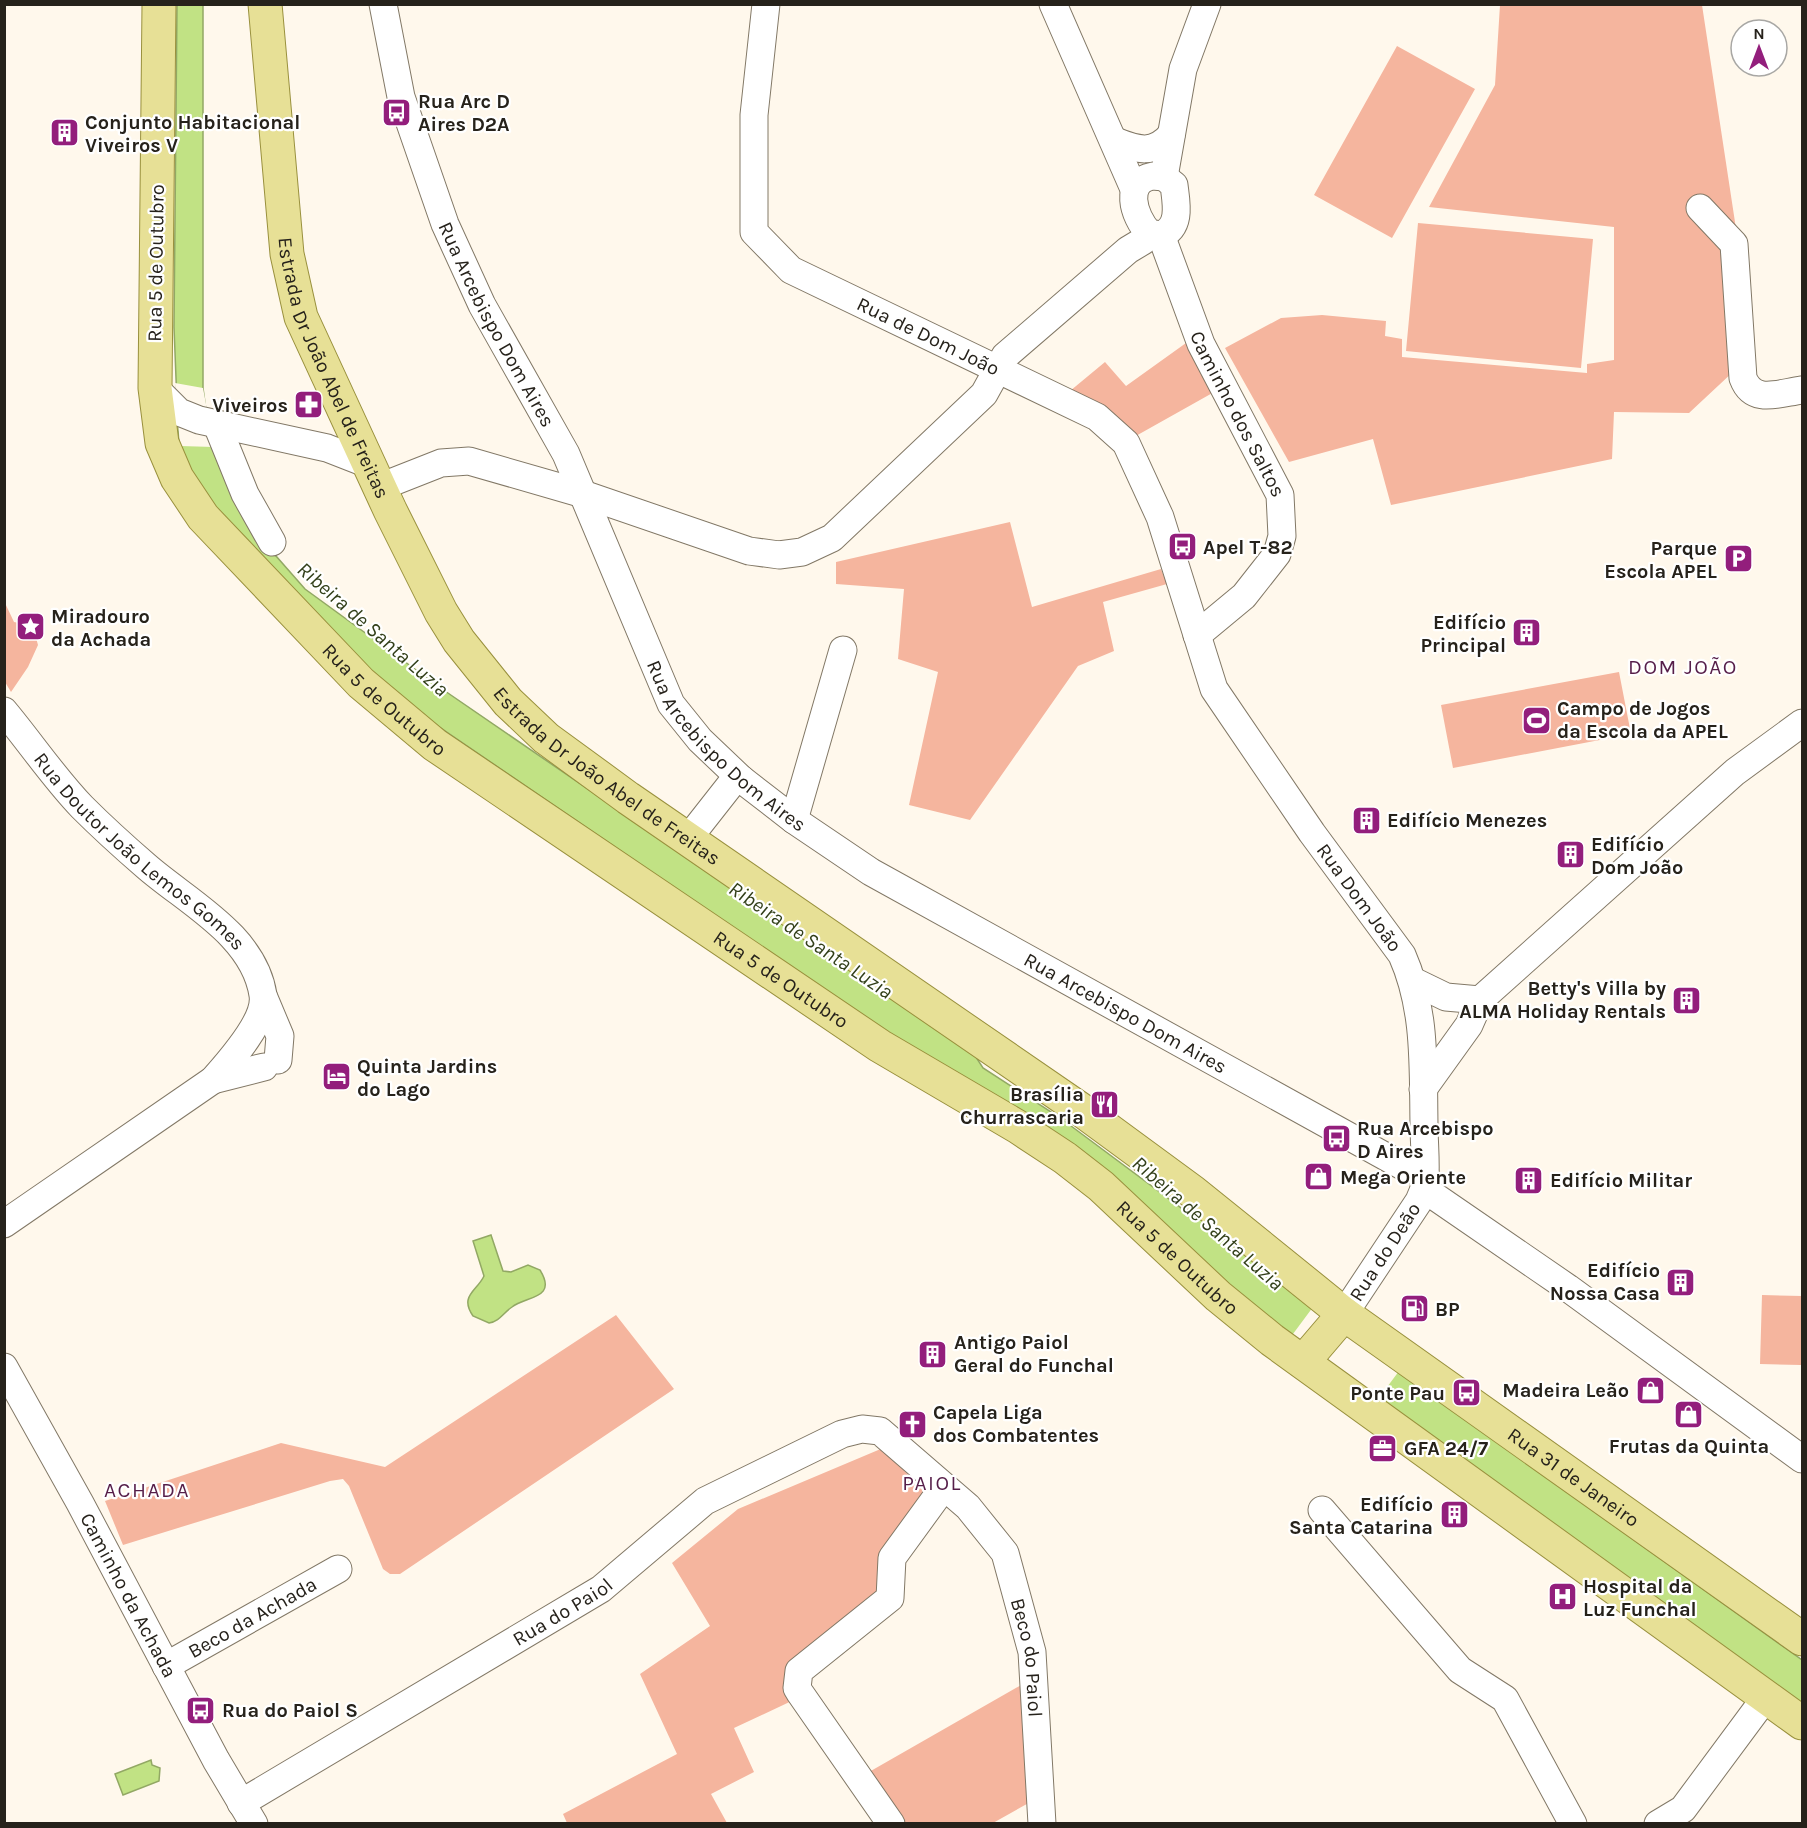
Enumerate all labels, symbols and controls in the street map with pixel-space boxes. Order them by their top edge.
north arrow [1729,18,1789,78]
text: N [1753,24,1765,43]
place label: Rua Arc D Aires D2A [418,90,510,136]
bus stop icon: Rua Arc D Aires D2A [381,97,413,129]
place label: Conjunto Habitacional Viveiros V [85,111,300,157]
building icon: Conjunto Habitacional Viveiros V [48,117,80,149]
street label: Rua 5 de Outubro [143,184,169,342]
street label: Rua Arcebispo Dom Aires [434,218,560,431]
street label: Estrada Dr João Abel de Freitas [274,236,395,502]
street label: Rua de Dom João [853,292,1003,380]
street label: Caminho dos Saltos [1186,328,1290,501]
pharmacy icon: Viveiros [293,389,325,421]
place label: Viveiros [212,394,288,417]
bus stop icon: Apel T-82 [1166,531,1198,563]
place label: Apel T-82 [1203,536,1293,559]
place label: Parque Escola APEL [1604,537,1717,583]
parking icon: Parque Escola APEL [1722,543,1754,575]
water label: Ribeira de Santa Luzia [292,557,454,701]
place label: Miradouro da Achada [51,605,151,651]
place icon: Miradouro da Achada [14,611,46,643]
place label: Edifício Principal [1420,611,1506,657]
building icon: Edifício Principal [1511,617,1543,649]
street label: Rua 5 de Outubro [318,638,450,761]
district label: DOM JOÃO [1628,655,1738,679]
street label: Rua Arcebispo Dom Aires [642,657,810,836]
street label: Estrada Dr João Abel de Freitas [489,682,725,870]
place label: Campo de Jogos da Escola da APEL [1557,697,1728,743]
sports icon: Campo de Jogos da Escola da APEL [1520,704,1552,736]
street label: Rua Doutor João Lemos Gomes [29,748,250,955]
building icon: Edifício Menezes [1350,804,1382,836]
place label: Edifício Menezes [1387,809,1547,832]
place label: Edifício Dom João [1591,833,1683,879]
street label: Rua Dom João [1312,839,1407,956]
building icon: Edifício Dom João [1554,839,1586,871]
water label: Ribeira de Santa Luzia [725,876,897,1004]
street label: Rua 5 de Outubro [709,925,853,1033]
street label: Rua Arcebispo Dom Aires [1020,947,1231,1078]
place label: Betty's Villa by ALMA Holiday Rentals [1459,977,1666,1023]
building icon: Betty's Villa by ALMA Holiday Rentals [1671,984,1703,1016]
place label: Quinta Jardins do Lago [357,1055,497,1101]
hotel icon: Quinta Jardins do Lago [320,1061,352,1093]
place label: Brasília Churrascaria [960,1083,1084,1129]
restaurant icon: Brasília Churrascaria [1089,1089,1121,1121]
place label: Rua Arcebispo D Aires [1357,1117,1494,1163]
bus stop icon: Rua Arcebispo D Aires [1320,1123,1352,1155]
water label: Ribeira de Santa Luzia [1127,1151,1289,1295]
shop icon: Mega Oriente [1303,1161,1335,1193]
building icon: Edifício Militar [1513,1164,1545,1196]
place label: Mega Oriente [1340,1166,1466,1189]
place label: Edifício Militar [1550,1169,1692,1192]
street label: Rua 5 de Outubro [1112,1195,1243,1319]
street label: Rua do Deão [1345,1198,1425,1306]
place label: Edifício Nossa Casa [1550,1259,1660,1305]
building icon: Edifício Nossa Casa [1665,1266,1697,1298]
fuel station icon: BP [1398,1293,1430,1325]
place label: BP [1435,1298,1460,1321]
place label: Antigo Paiol Geral do Funchal [954,1331,1114,1377]
building icon: Antigo Paiol Geral do Funchal [917,1338,949,1370]
shop icon: Madeira Leão [1634,1374,1666,1406]
bus stop icon: Ponte Pau [1450,1377,1482,1409]
place label: Madeira Leão [1502,1379,1629,1402]
place label: Ponte Pau [1350,1382,1445,1405]
shop icon: Frutas da Quinta [1673,1399,1705,1431]
place label: Capela Liga dos Combatentes [933,1401,1099,1447]
church icon: Capela Liga dos Combatentes [896,1408,928,1440]
street label: Rua 31 de Janeiro [1503,1423,1644,1531]
office icon: GFA 24/7 [1367,1432,1399,1464]
place label: Frutas da Quinta [1609,1435,1769,1458]
place label: GFA 24/7 [1404,1437,1488,1460]
district label: PAIOL [902,1471,962,1495]
district label: ACHADA [104,1478,190,1502]
place label: Edifício Santa Catarina [1289,1493,1433,1539]
building icon: Edifício Santa Catarina [1438,1499,1470,1531]
street label: Caminho da Achada [76,1509,182,1681]
street label: Beco da Achada [184,1572,321,1663]
street label: Rua do Paiol [508,1573,617,1650]
place label: Hospital da Luz Funchal [1583,1575,1697,1621]
hospital icon: Hospital da Luz Funchal [1546,1581,1578,1613]
street label: Beco do Paiol [1006,1595,1047,1718]
bus stop icon: Rua do Paiol S [185,1694,217,1726]
place label: Rua do Paiol S [222,1699,358,1722]

